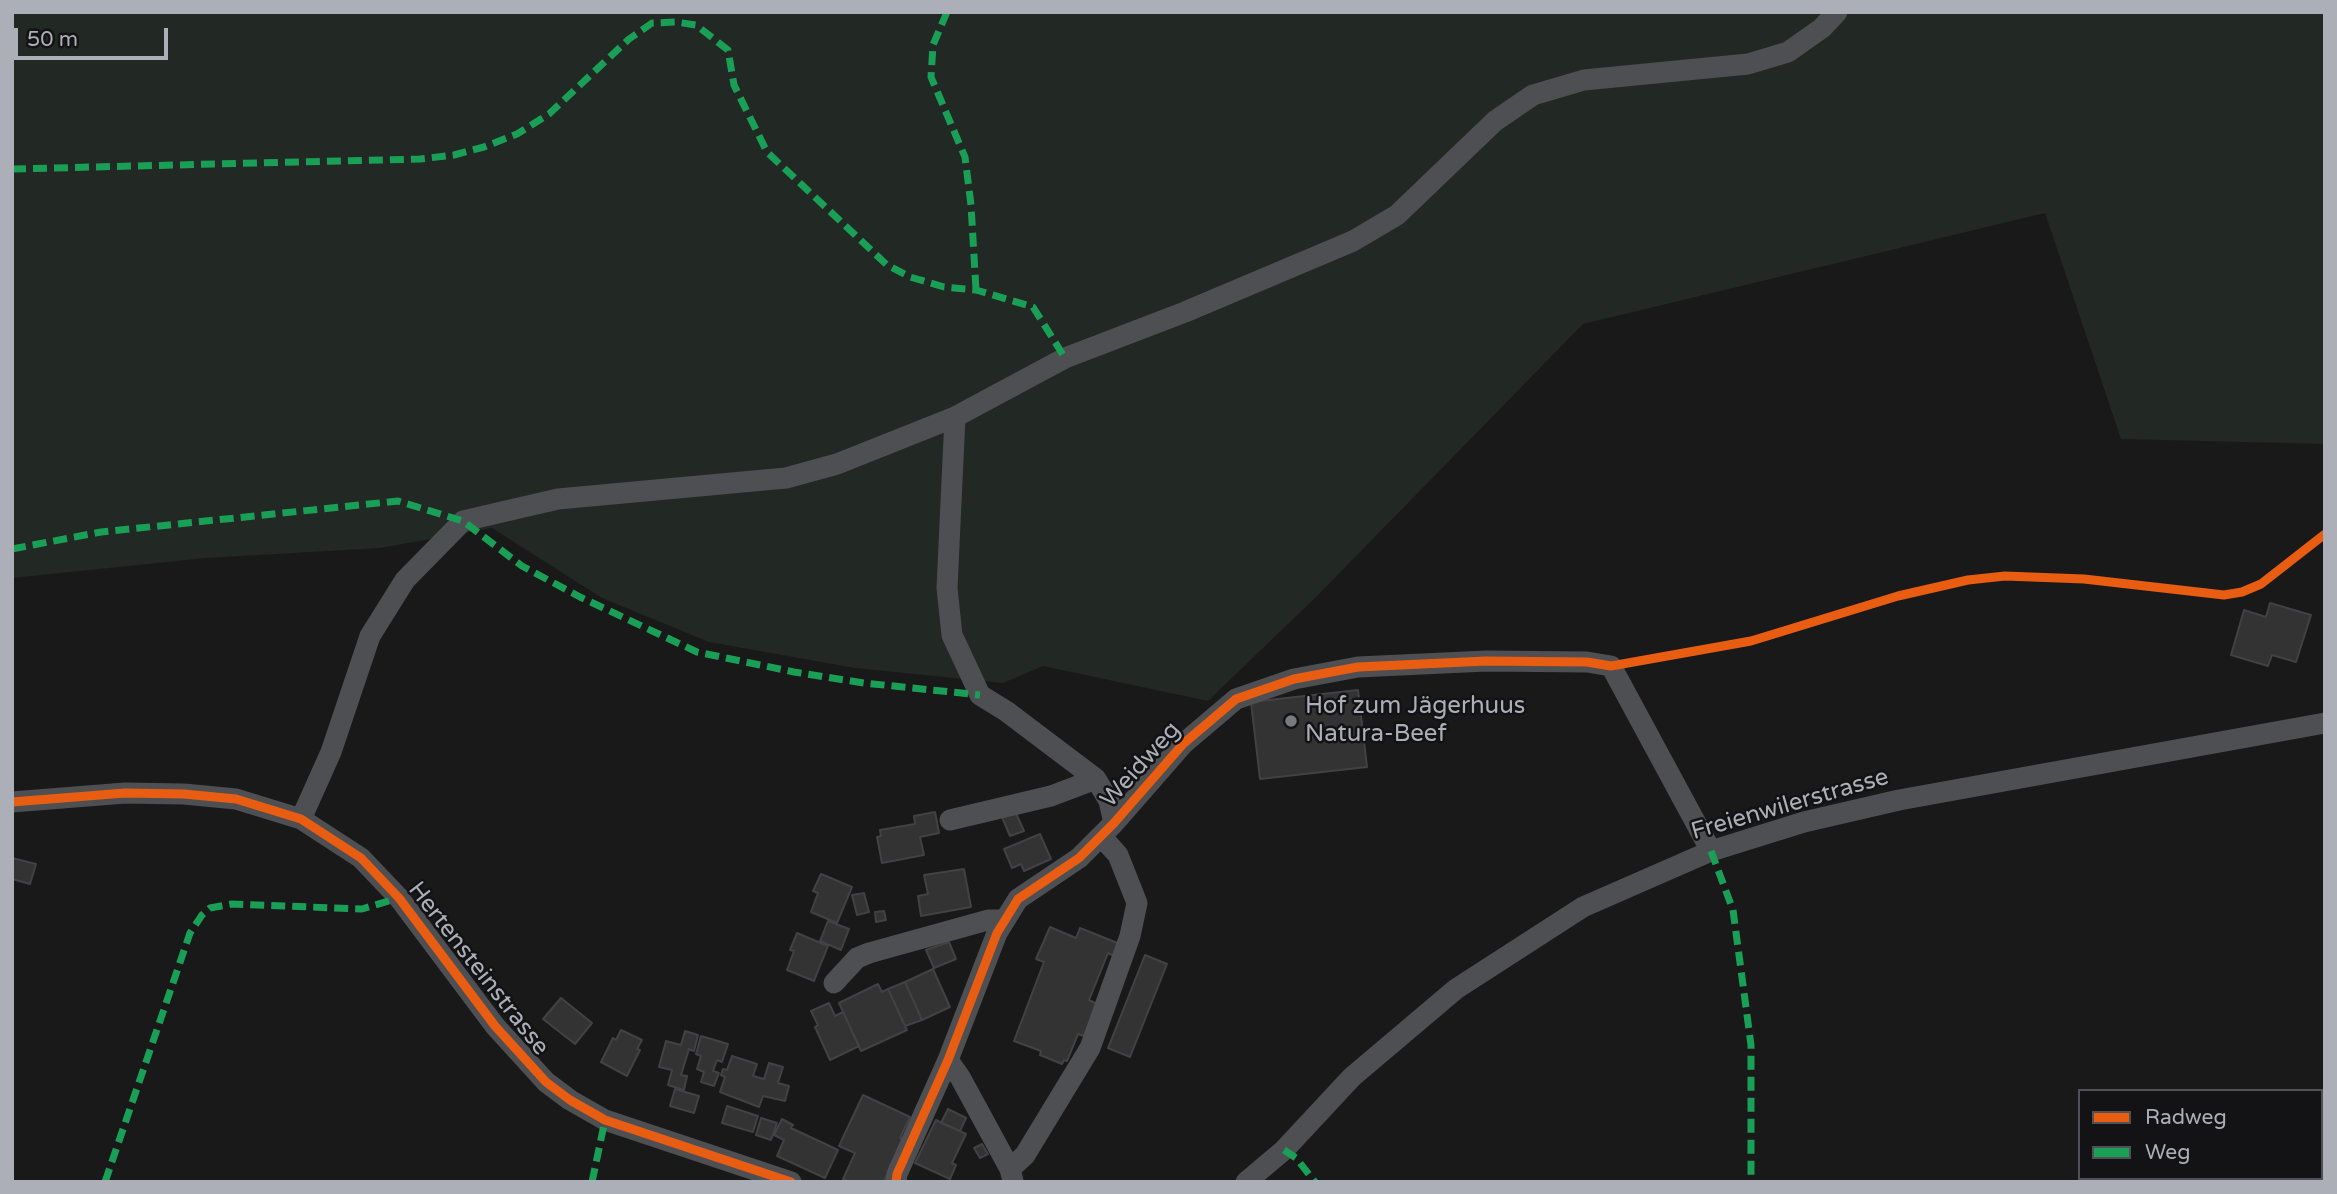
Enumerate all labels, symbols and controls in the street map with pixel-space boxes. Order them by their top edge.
scale bar [18,14,172,58]
text: 50 m [27,27,78,52]
place label: Hof zum Jägerhuus Natura-Beef [1305,693,1525,749]
marker: Hof zum Jägerhuus Natura-Beef [1283,713,1299,729]
street label: Weidweg [1095,716,1187,814]
street label: Freienwilerstrasse [1688,763,1892,847]
street label: Hertensteinstrasse [401,877,555,1061]
legend [2078,1089,2323,1180]
text: Radweg [2145,1105,2227,1130]
text: Weg [2145,1140,2190,1165]

